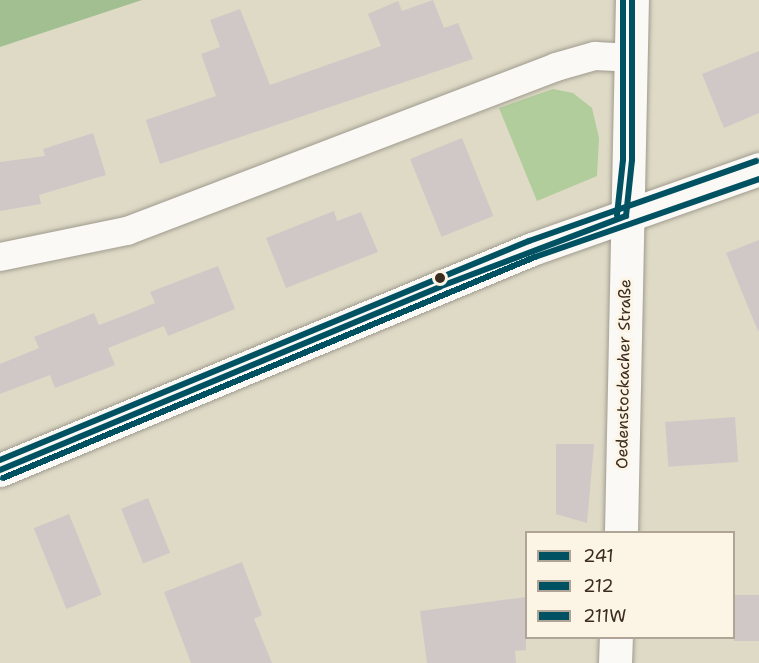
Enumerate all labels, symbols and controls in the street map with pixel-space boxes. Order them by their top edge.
unlabelled marker [434,272,446,284]
street label: Oedenstockacher Straße [613,279,635,469]
legend [525,531,735,639]
text: 241 [583,544,614,568]
text: 212 [583,574,614,598]
text: 211W [583,604,626,628]

